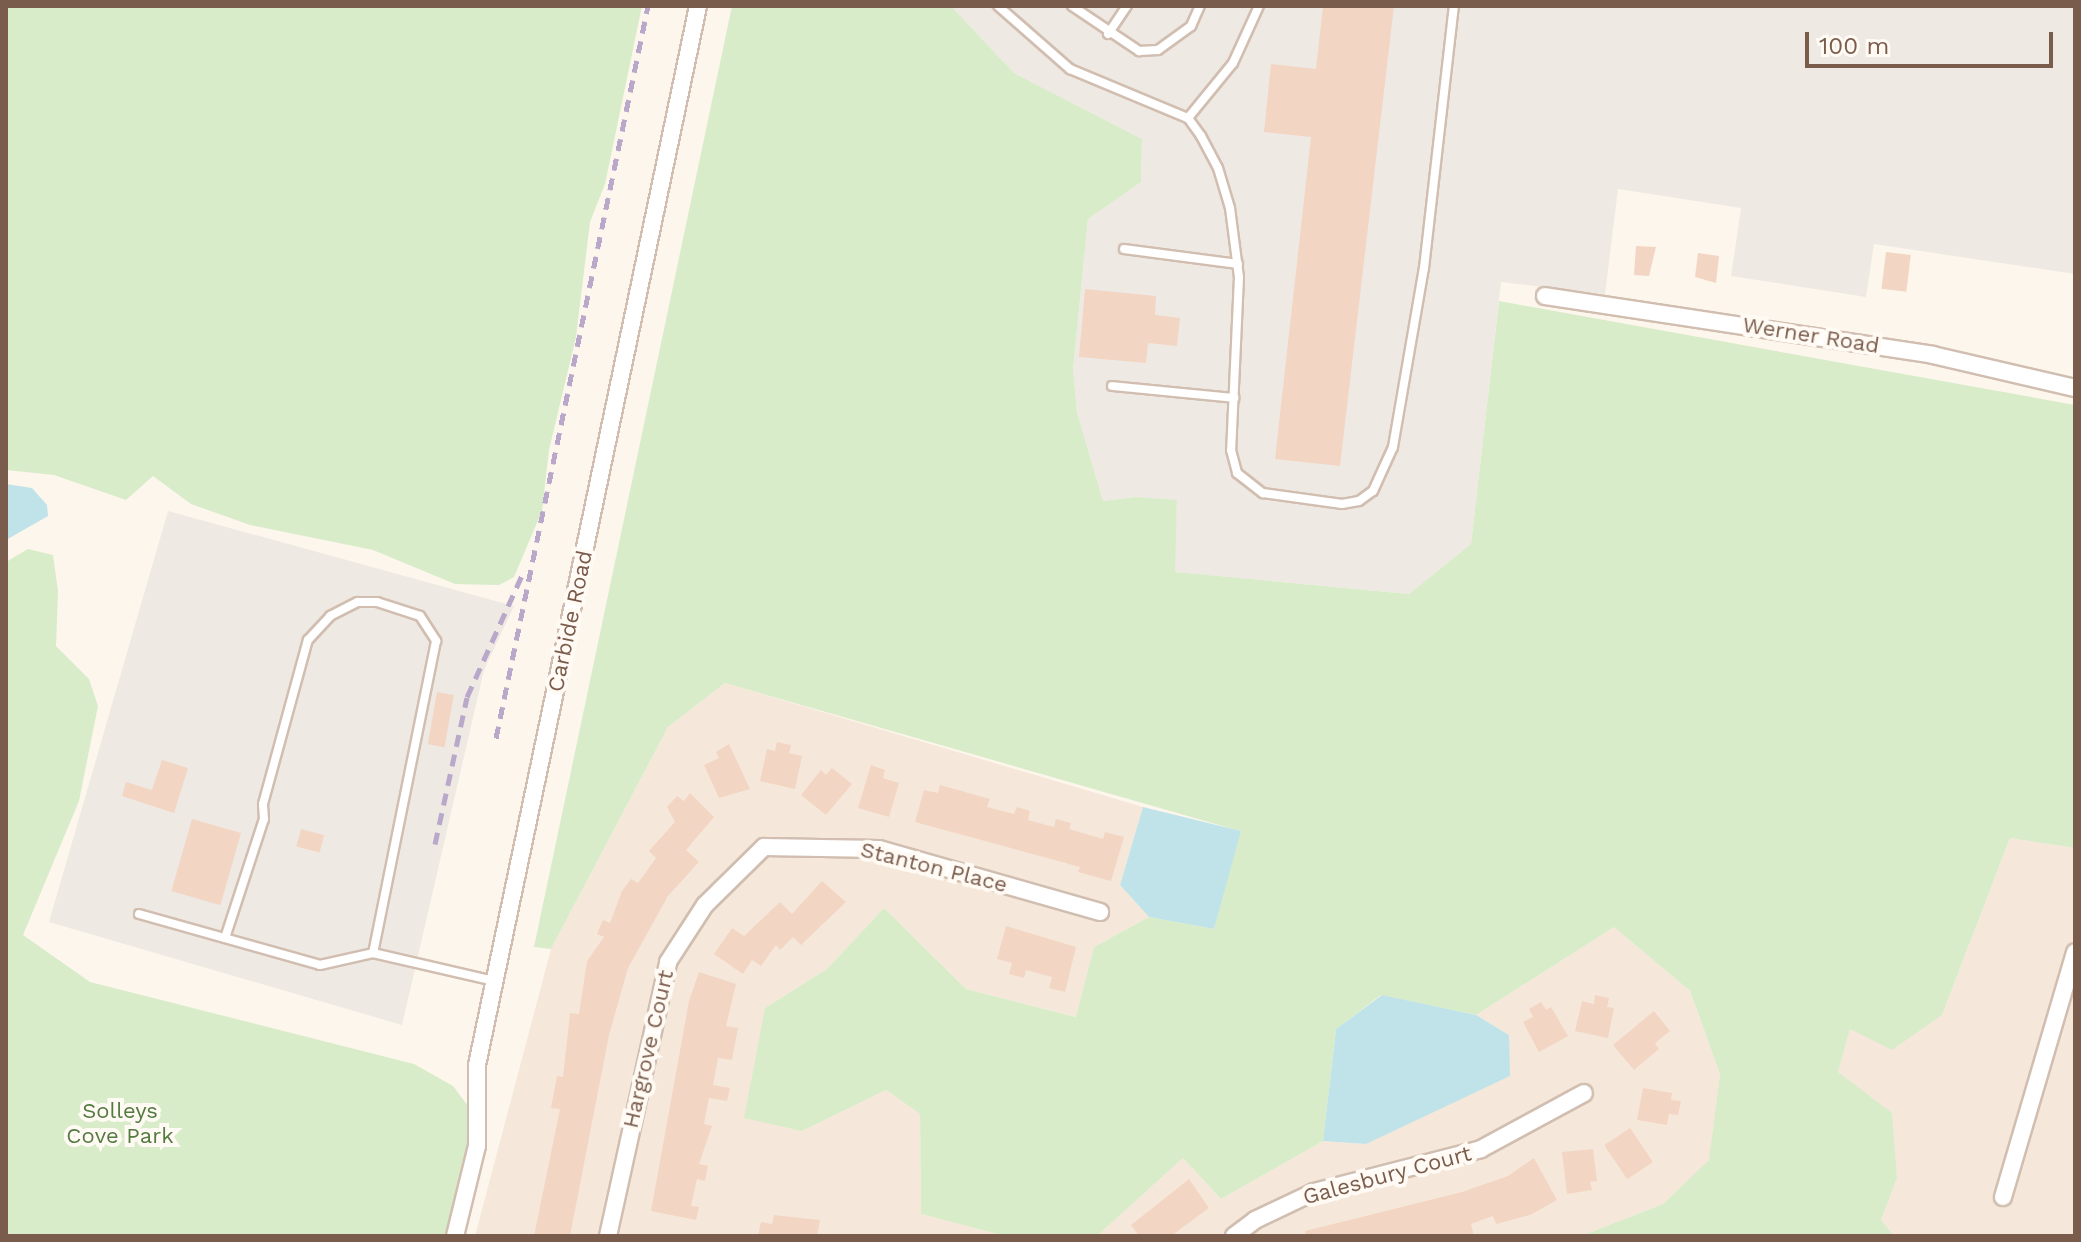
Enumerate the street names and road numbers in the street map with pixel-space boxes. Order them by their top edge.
street label: Werner Road [1741,311,1881,359]
street label: Carbide Road [542,548,598,694]
street label: Stanton Place [858,836,1010,898]
street label: Hargrove Court [617,967,679,1131]
street label: Galesbury Court [1300,1140,1474,1210]

